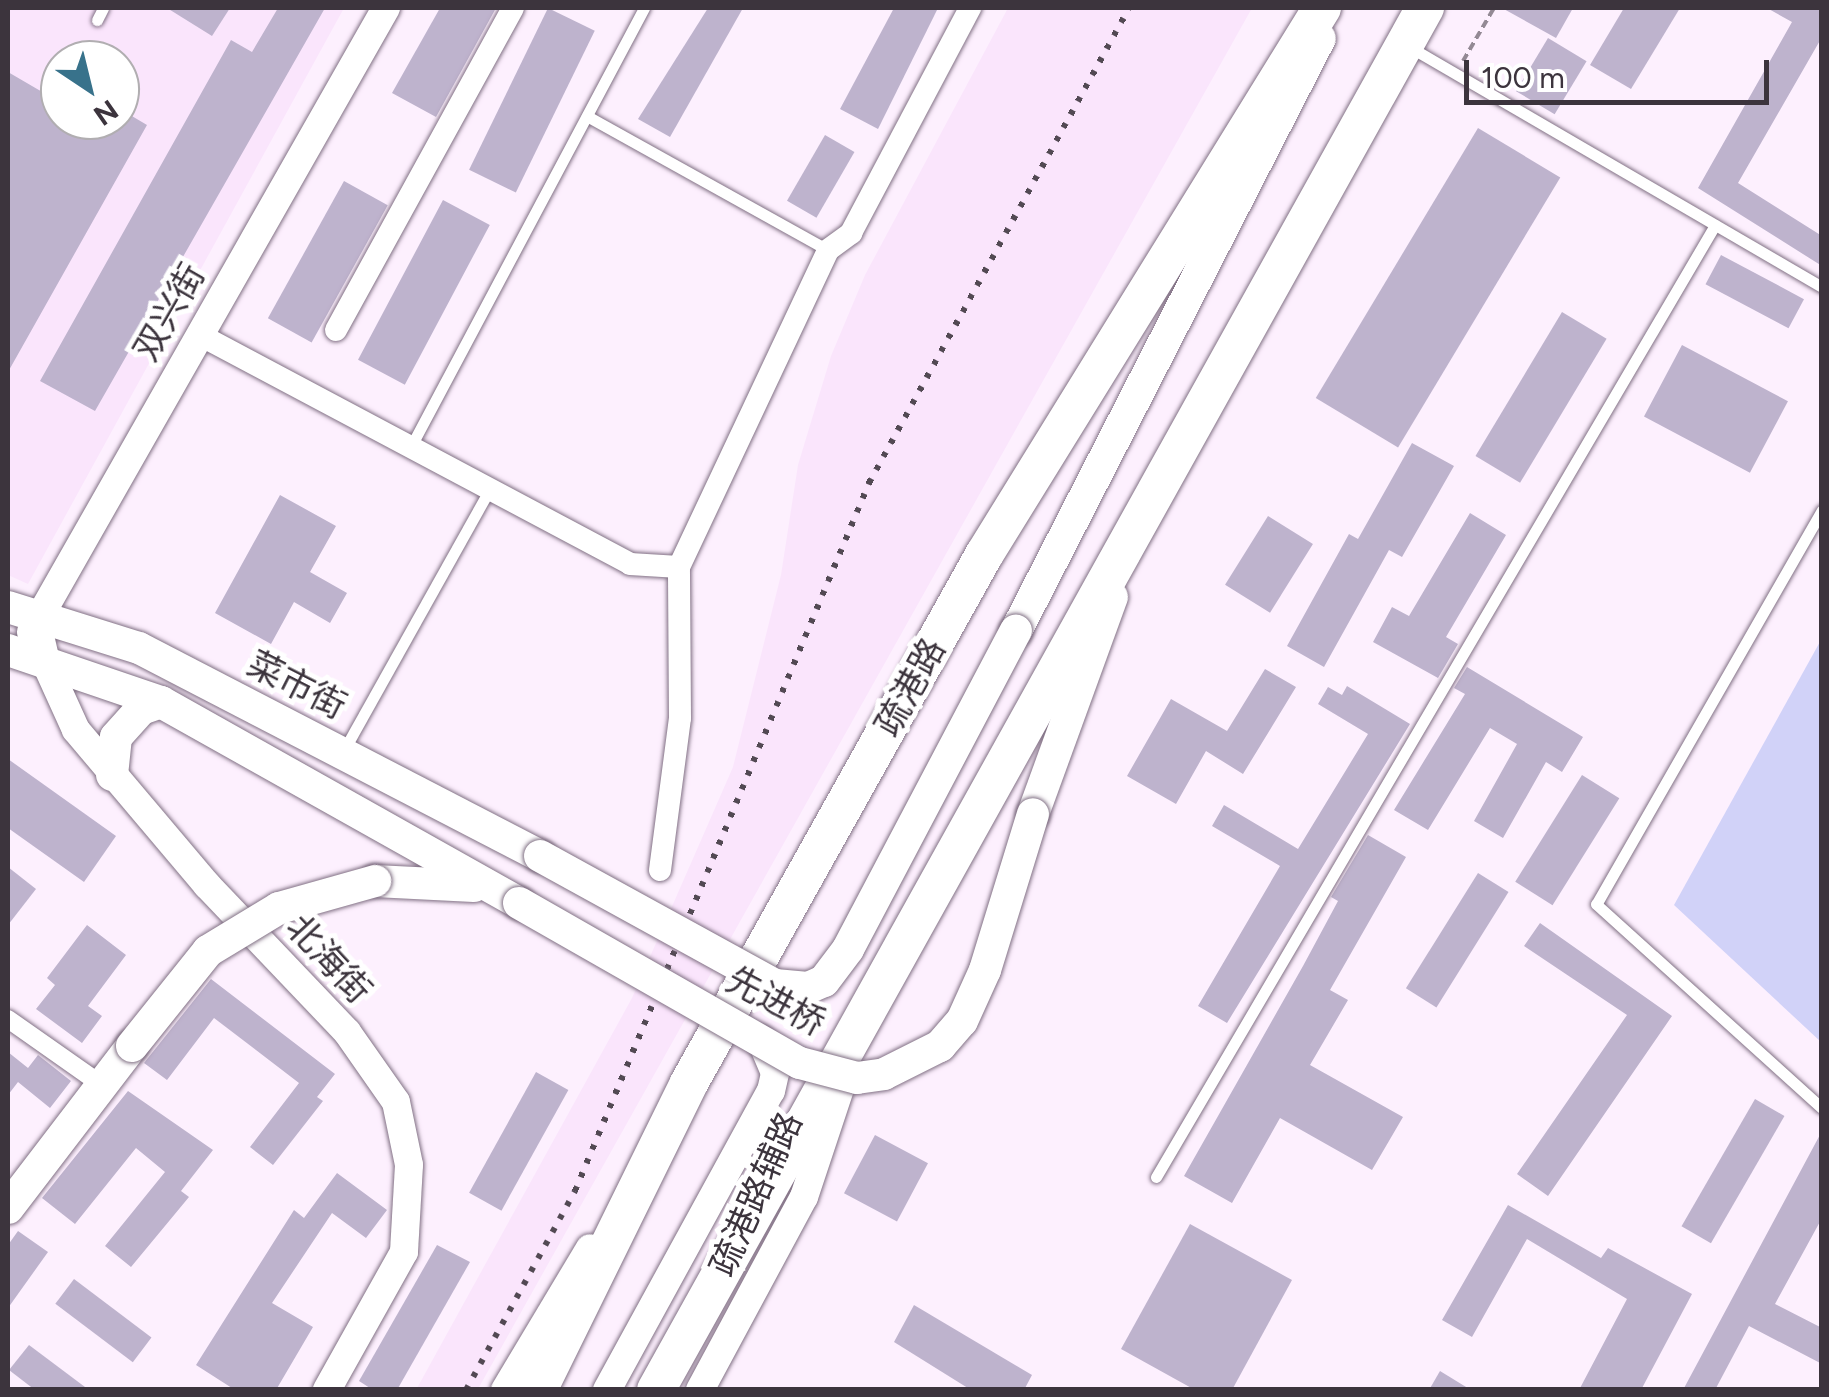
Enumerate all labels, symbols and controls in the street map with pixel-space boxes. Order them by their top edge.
north arrow [40,40,140,140]
scale bar [1469,40,1774,102]
text: 100 m [1481,59,1565,96]
text: N [87,93,125,133]
street label: 双兴街 [125,256,213,368]
street label: 疏港路 [866,631,954,743]
street label: 菜市街 [241,642,353,728]
street label: 北海街 [278,906,380,1012]
street label: 先进桥 [720,958,832,1044]
street label: 疏港路辅路 [701,1106,811,1282]

